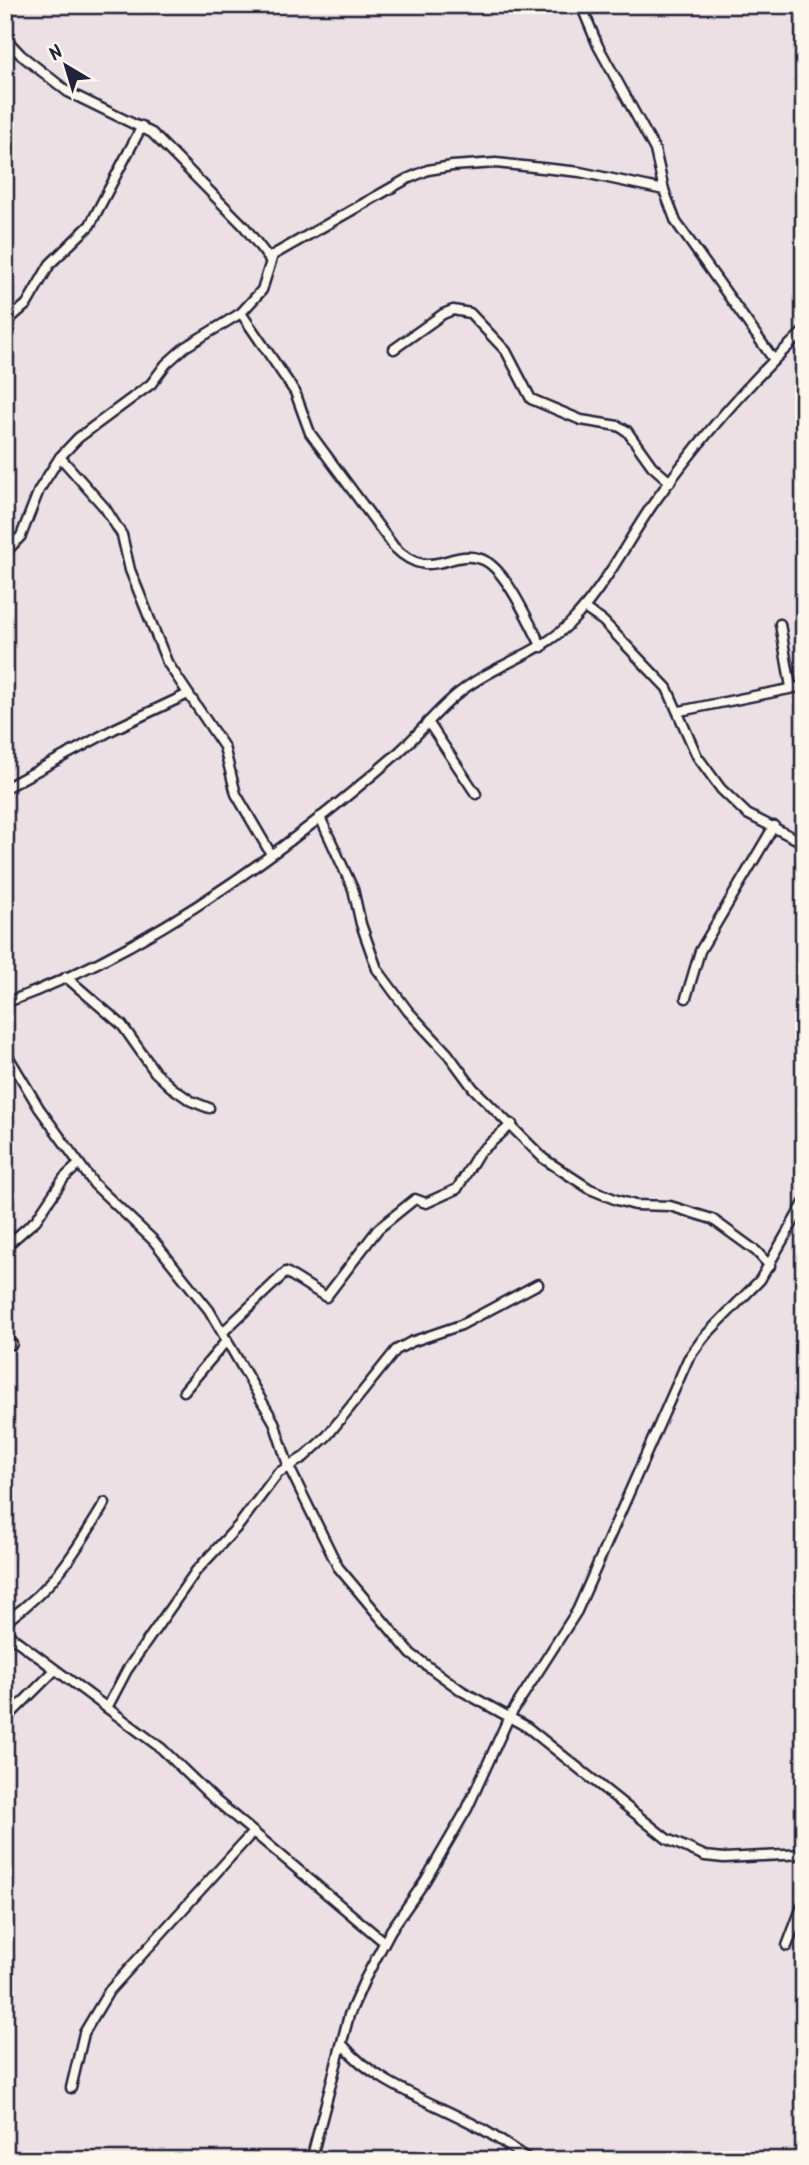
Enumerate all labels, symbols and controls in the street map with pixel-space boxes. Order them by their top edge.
north arrow [32,32,102,102]
text: N [43,39,71,70]

